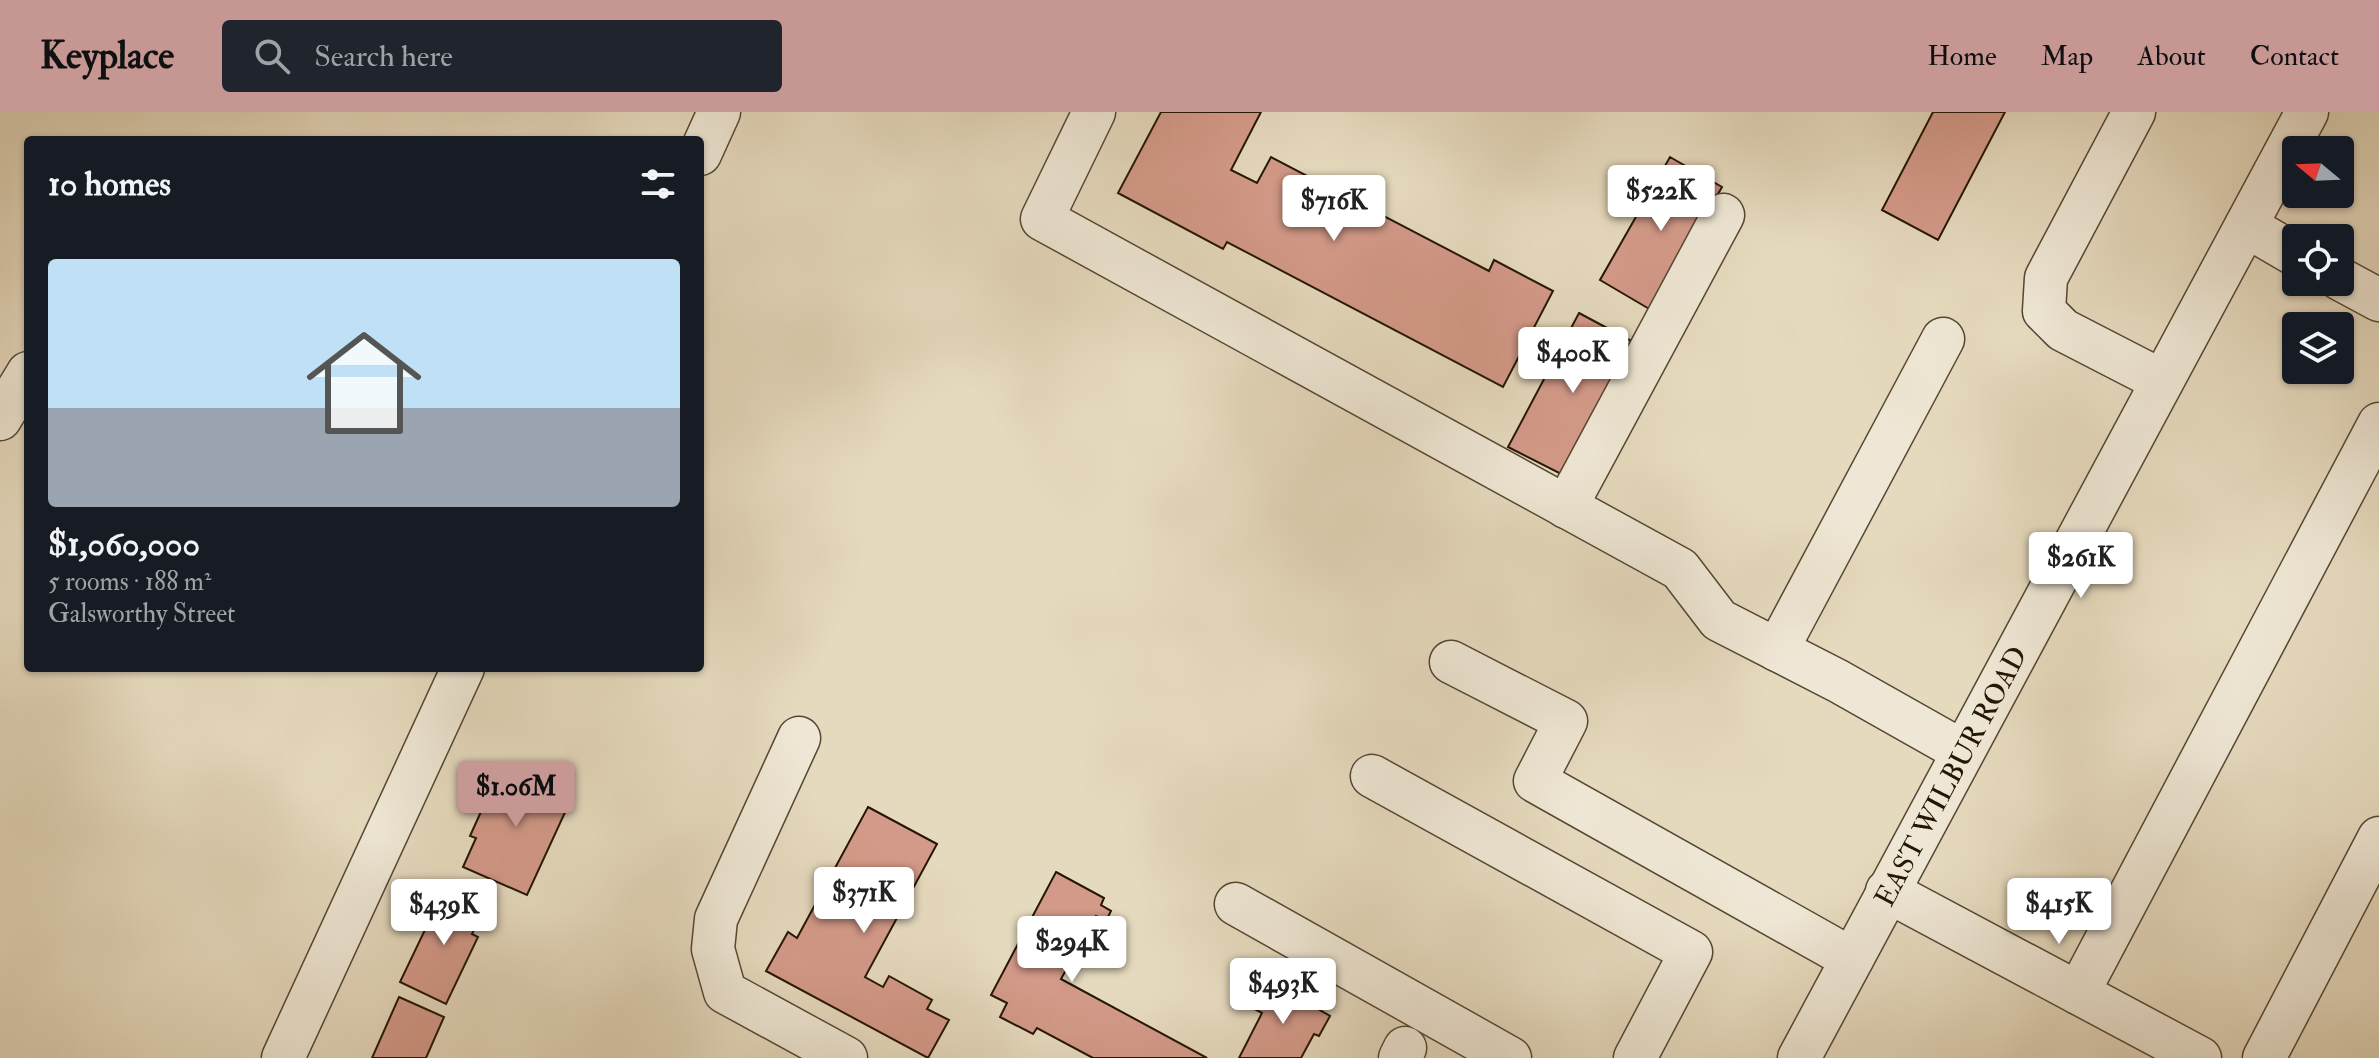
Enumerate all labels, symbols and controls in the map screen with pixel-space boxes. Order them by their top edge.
search box [222,20,782,92]
text: Keyplace [40,32,174,80]
icon: search [250,34,294,78]
text: Search here [314,38,453,75]
text: Home [1927,39,1997,74]
text: Map [2041,39,2093,74]
text: About [2137,39,2206,74]
text: Contact [2250,39,2339,74]
north arrow [2282,136,2354,208]
map controls [2282,136,2354,384]
icon: filters [636,162,680,206]
text: 10 homes [48,163,171,206]
pin: $522K [1605,165,1717,233]
pin: $716K [1278,175,1390,243]
text: $522K [1626,175,1696,207]
text: $716K [1300,185,1368,217]
button: locate [2282,224,2354,296]
icon: home [292,311,436,455]
button: layers [2282,312,2354,384]
pin: $400K [1517,327,1629,395]
text: $400K [1536,337,1610,369]
text: $1,060,000 [48,523,200,566]
pin: $261K [2025,532,2137,600]
text: $261K [2047,542,2115,574]
text: 5 rooms · 188 m² [48,566,211,598]
text: Galsworthy Street [48,598,236,630]
street label: EAST WILBUR ROAD [1868,641,2036,913]
pin: $1.06M [451,761,581,829]
text: $1.06M [476,771,556,803]
pin: $371K [808,867,920,935]
text: $371K [832,877,896,909]
pin: $415K [2003,878,2115,946]
pin: $439K [388,879,500,947]
text: $415K [2025,888,2093,920]
text: $439K [409,889,479,921]
pin: $294K [1016,916,1128,984]
text: $294K [1035,926,1109,958]
pin: $493K [1227,958,1339,1026]
text: $493K [1248,968,1318,1000]

